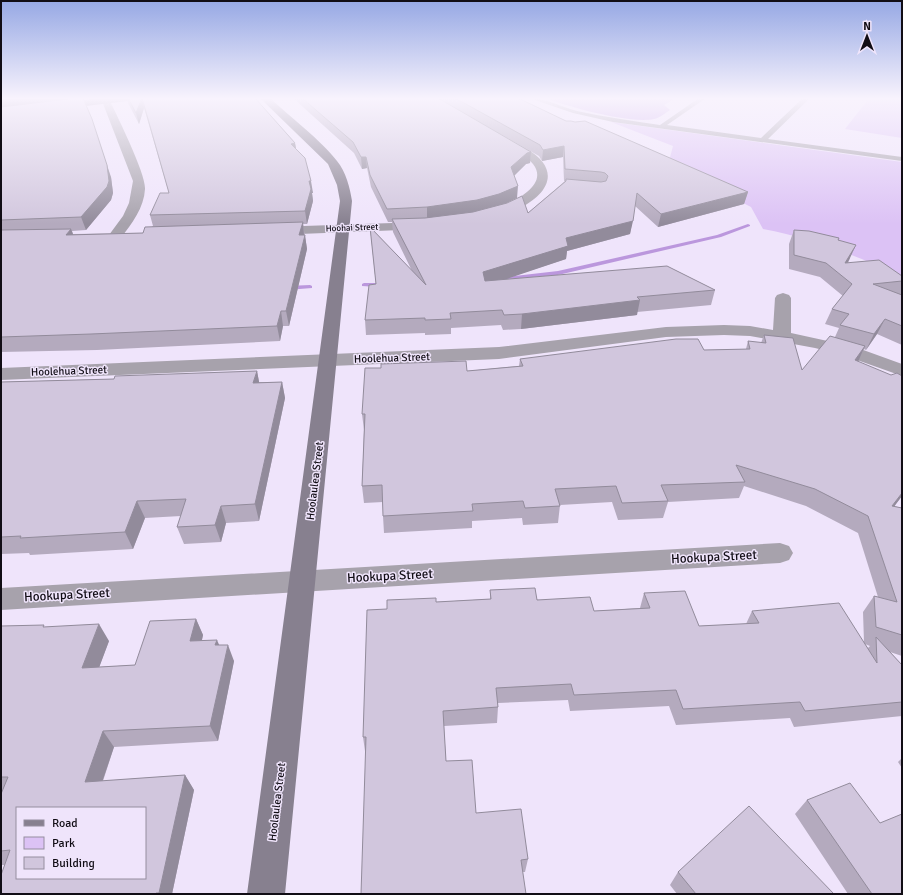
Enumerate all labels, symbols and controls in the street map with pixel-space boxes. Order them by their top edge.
north arrow [847,16,887,56]
text: N [863,20,871,33]
street label: Hoohai Street [325,222,379,234]
street label: Hoolehua Street [354,350,430,366]
street label: Hoolehua Street [31,363,107,379]
street label: Hoolaulea Street [304,441,326,521]
street label: Hookupa Street [671,547,758,567]
street label: Hookupa Street [347,566,434,586]
street label: Hookupa Street [24,585,111,605]
street label: Hoolaulea Street [266,762,288,842]
legend [16,807,146,879]
text: Road [52,816,78,831]
text: Park [52,836,75,851]
text: Building [52,856,95,871]

